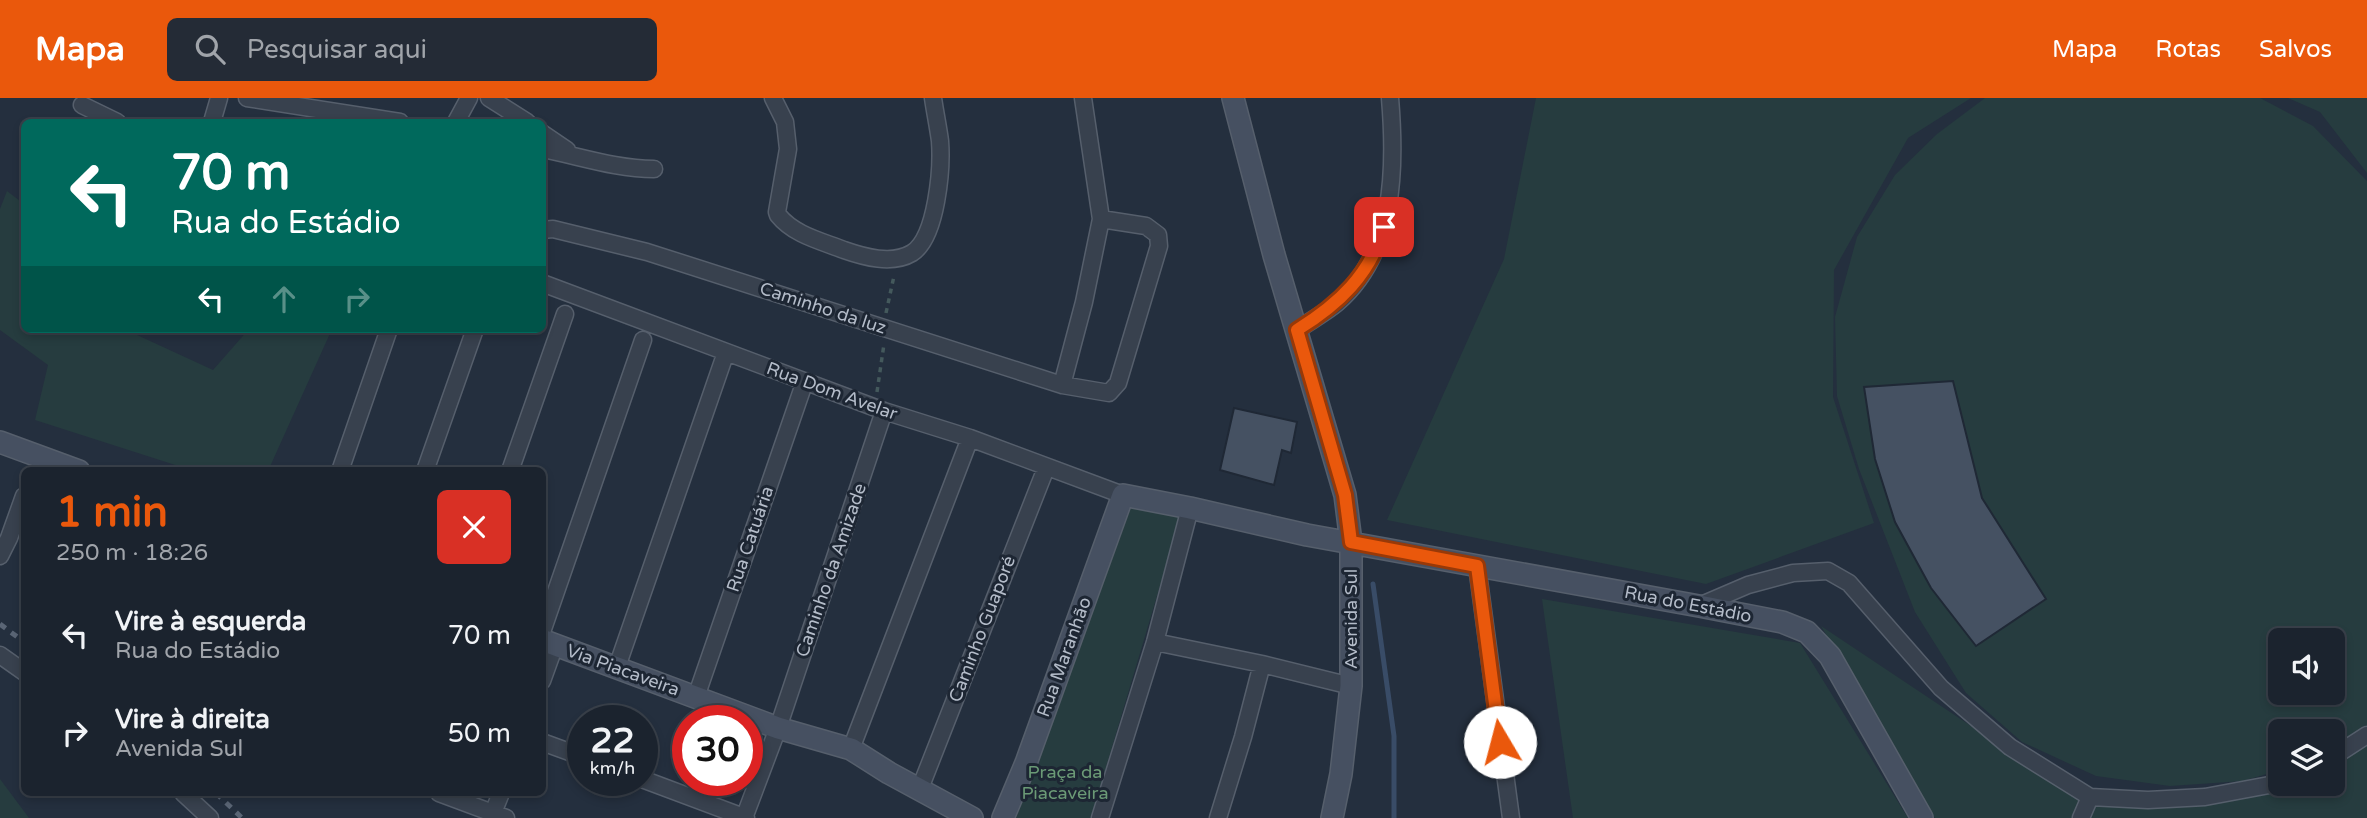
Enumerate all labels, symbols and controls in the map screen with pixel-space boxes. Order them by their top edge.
search box [167,18,657,81]
text: Mapa [35,30,125,69]
icon: search [191,30,229,68]
text: Pesquisar aqui [247,34,427,65]
text: Mapa [2052,35,2117,64]
text: Rotas [2155,35,2221,64]
text: Salvos [2259,35,2332,64]
text: 70 m [171,144,290,203]
icon: left [56,147,147,238]
pin [1354,197,1414,257]
text: Rua do Estádio [171,204,401,242]
icon: arrive [1365,208,1403,246]
street label: Caminho da luz [757,277,889,339]
icon: left [192,280,230,318]
icon: ahead [265,280,303,318]
icon: right [338,280,376,318]
street label: Rua Dom Avelar [764,357,901,425]
street label: Caminho da Amizade [791,480,871,660]
street label: Rua Catuária [722,483,778,595]
text: 1 min [56,487,168,538]
button: close [437,490,511,564]
text: 250 m · 18:26 [56,539,208,567]
street label: Caminho Guaporé [944,553,1020,705]
street label: Avenida Sul [1340,569,1362,669]
street label: Rua do Estádio [1622,581,1754,627]
street label: Rua Maranhão [1032,594,1096,720]
text: Vire à esquerda [115,606,306,637]
icon: left [56,616,94,654]
text: 70 m [448,620,511,651]
map controls [2268,628,2345,796]
button: sound [2268,628,2345,705]
text: Rua do Estádio [115,637,280,665]
street label: Via Piacaveira [563,639,683,701]
text: Vire à direita [115,704,270,735]
speed limit sign: 30 [672,705,763,796]
position arrow [1463,705,1537,779]
icon: right [56,714,94,752]
text: 50 m [448,718,511,749]
button: layers [2268,719,2345,796]
text: 22 [591,720,634,762]
text: Avenida Sul [115,735,243,763]
text: km/h [590,757,635,779]
park label: Praça da Piacaveira [1021,761,1109,804]

